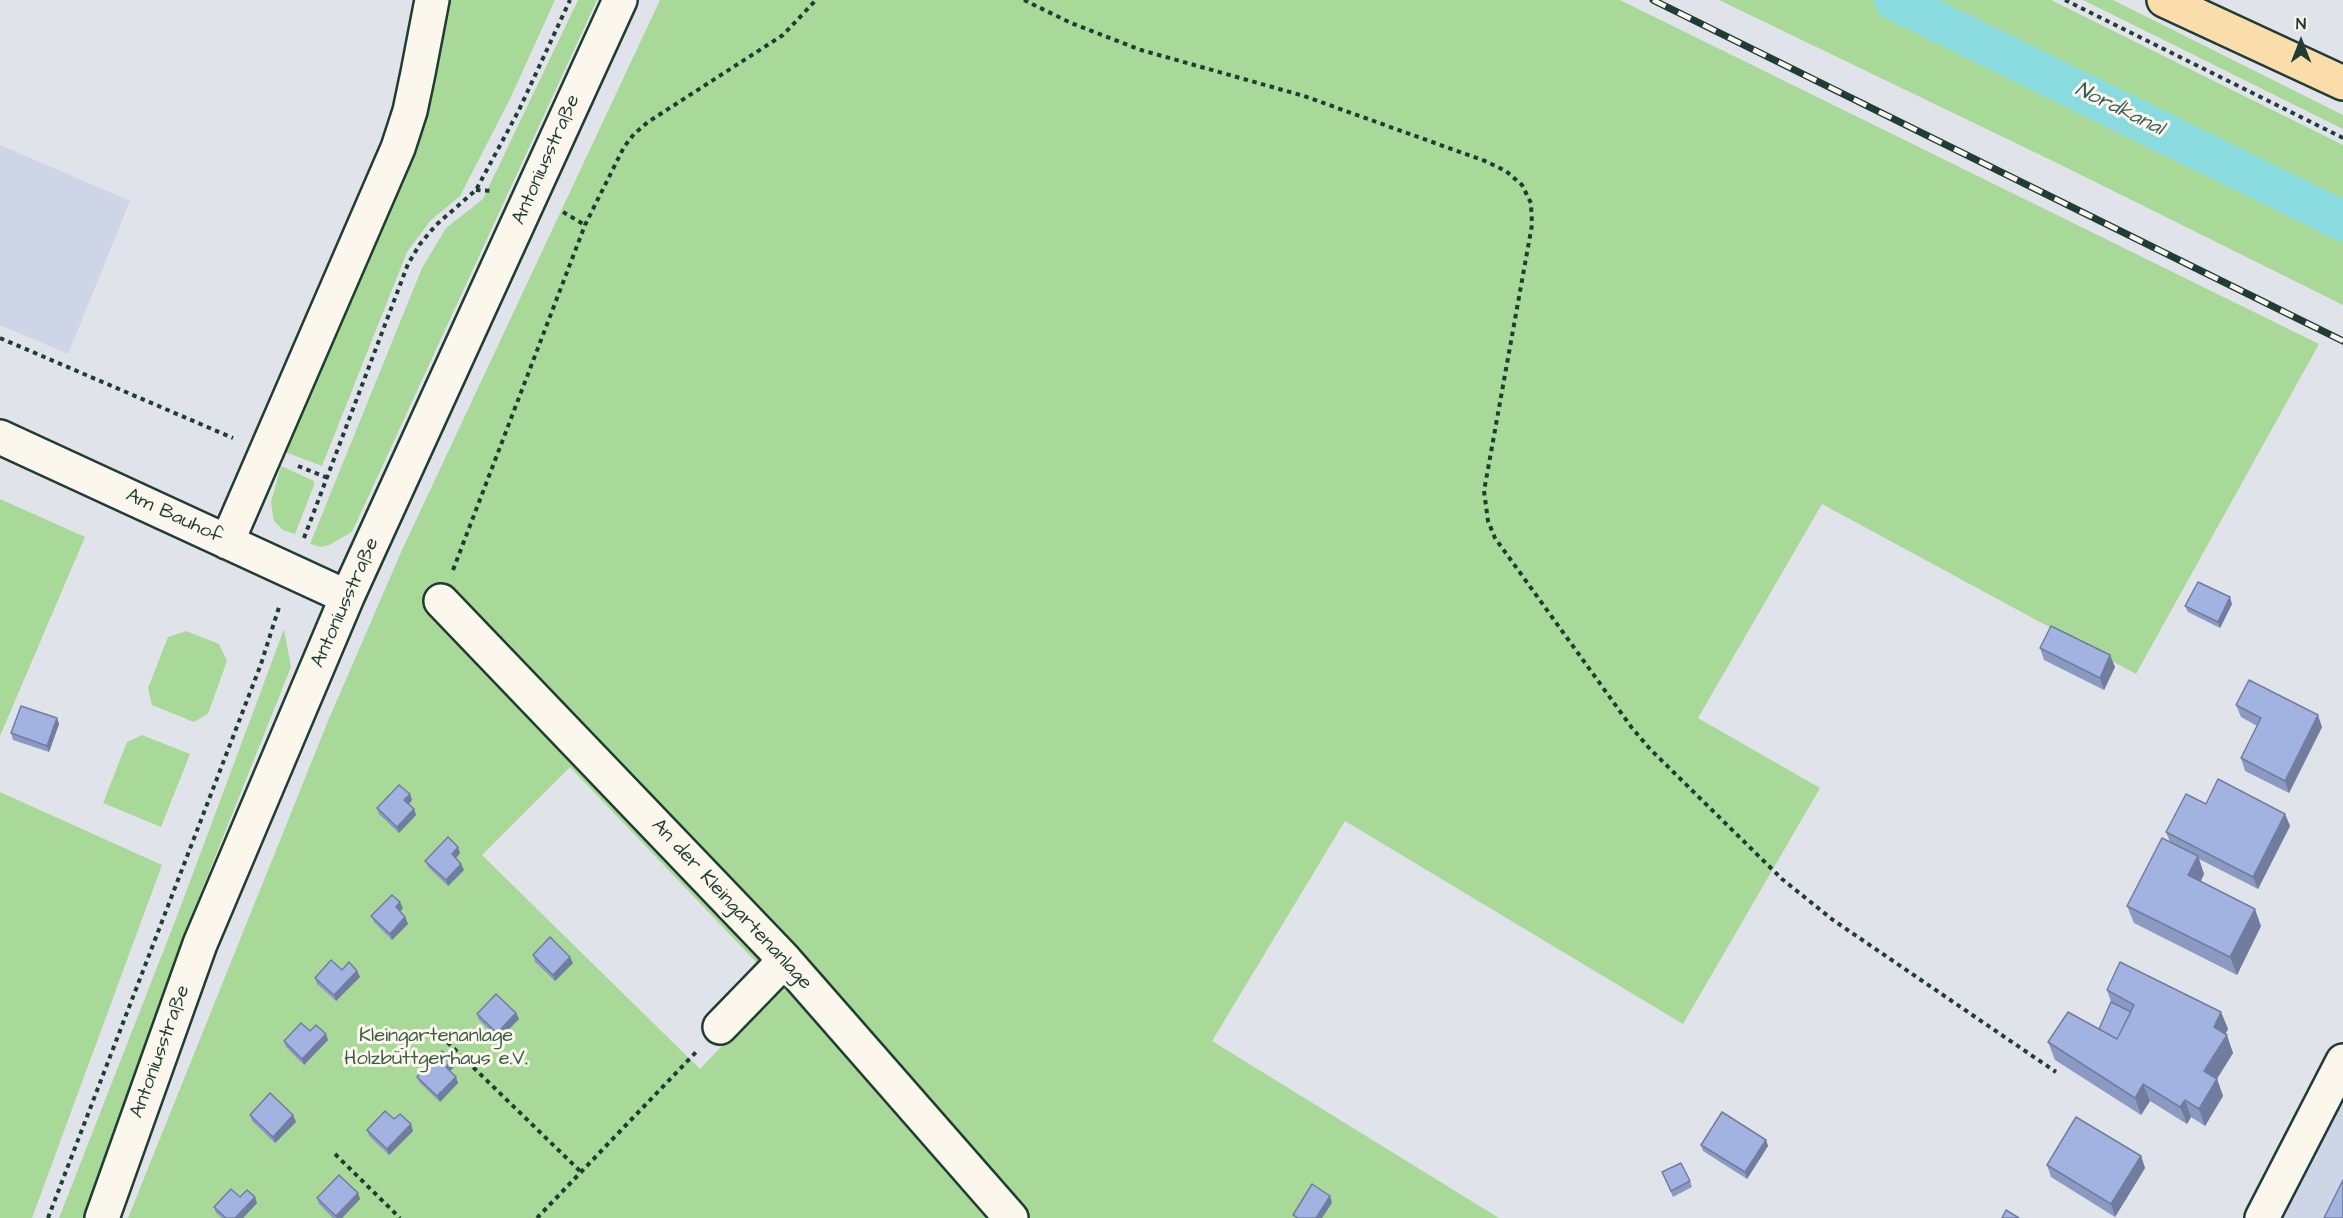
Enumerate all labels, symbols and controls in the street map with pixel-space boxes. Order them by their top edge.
north arrow [2271,12,2331,72]
text: N [2296,13,2306,35]
water label: Nordkanal [2071,78,2167,142]
street label: Antoniusstraße [508,91,586,229]
street label: Am Bauhof [122,484,226,550]
street label: Antoniusstraße [307,534,385,672]
street label: An der Kleingartenanlage [645,815,817,995]
street label: Antoniusstraße [126,982,196,1122]
park label: Kleingartenanlage Holzbüttgerhaus e.V. [344,1025,528,1072]

